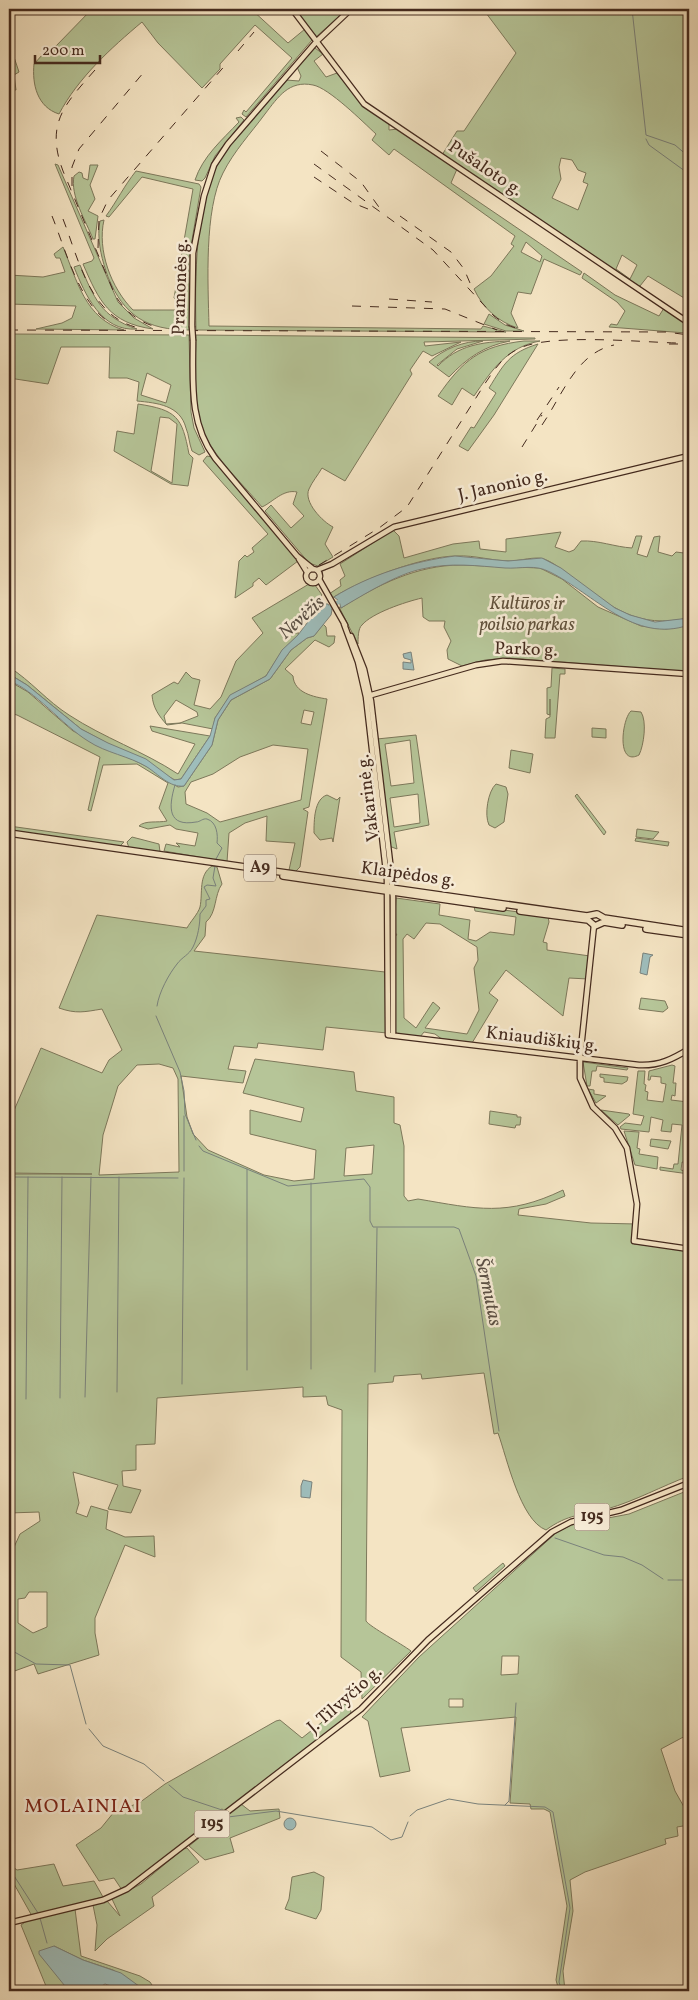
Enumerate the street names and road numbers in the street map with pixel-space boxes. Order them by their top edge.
street label: Pušaloto g. [443,135,527,203]
street label: Pramonės g. [167,238,195,336]
street label: J. Janonio g. [456,464,550,508]
street label: Parko g. [494,636,558,664]
street label: Vakarinė g. [351,753,387,843]
road number: A9 [244,854,276,881]
street label: Klaipėdos g. [359,856,457,894]
street label: Kniaudiškių g. [484,1021,600,1059]
road number: 195 [574,1504,610,1530]
street label: J. Tilvyčio g. [302,1660,388,1740]
road number: 195 [194,1810,230,1838]

